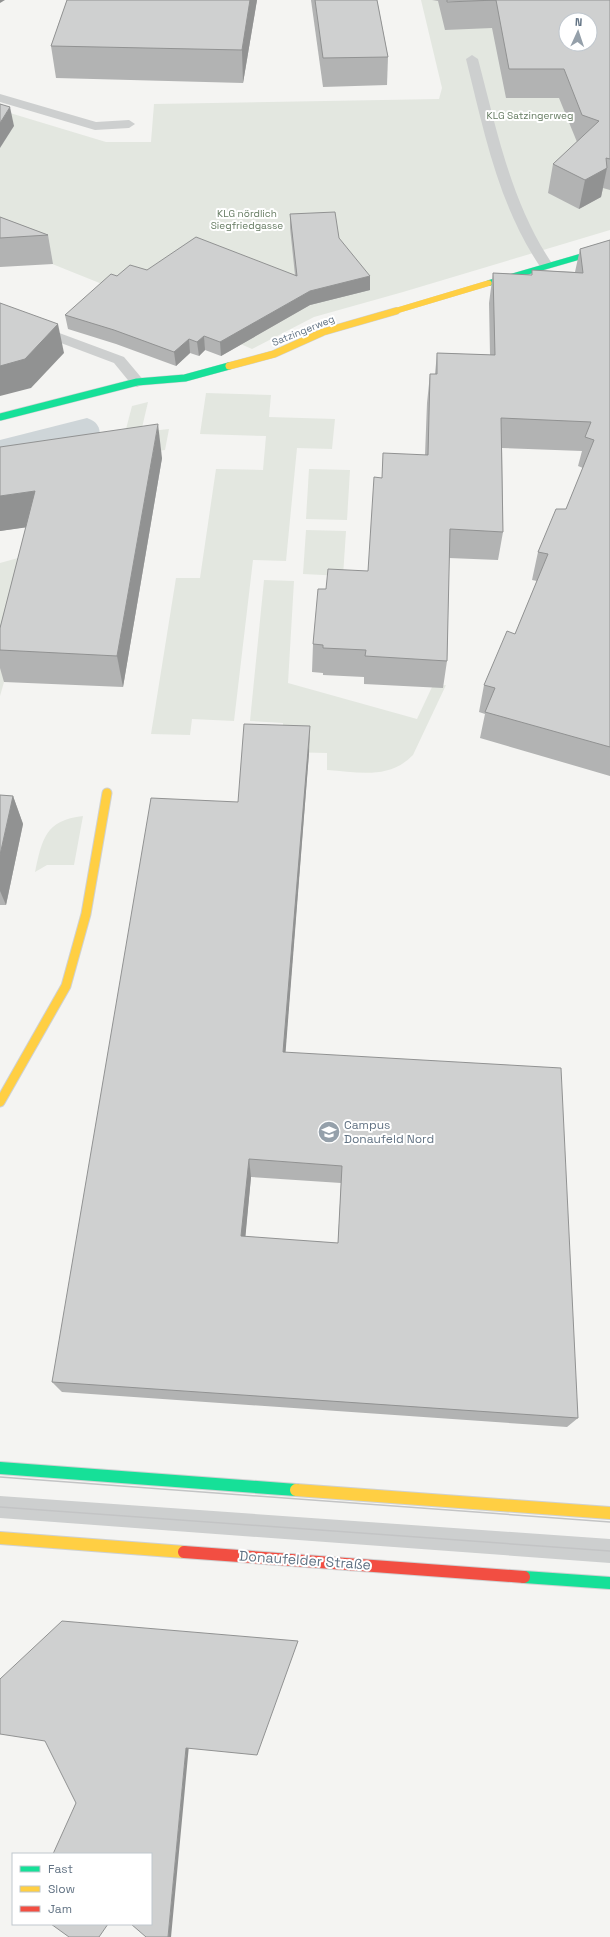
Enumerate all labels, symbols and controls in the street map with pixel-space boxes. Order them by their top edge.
north arrow [558,12,598,52]
text: N [574,15,583,29]
park label: KLG Satzingerweg [487,109,573,122]
park label: KLG nördlich Siegfriedgasse [211,207,283,232]
street label: Satzingerweg [270,312,336,349]
place label: Campus Donaufeld Nord [344,1117,434,1147]
school or university icon: Campus Donaufeld Nord [316,1119,342,1145]
street label: Donaufelder Straße [239,1546,371,1574]
legend [12,1853,152,1925]
text: Fast [48,1861,73,1877]
text: Slow [48,1881,75,1897]
text: Jam [48,1901,72,1917]

